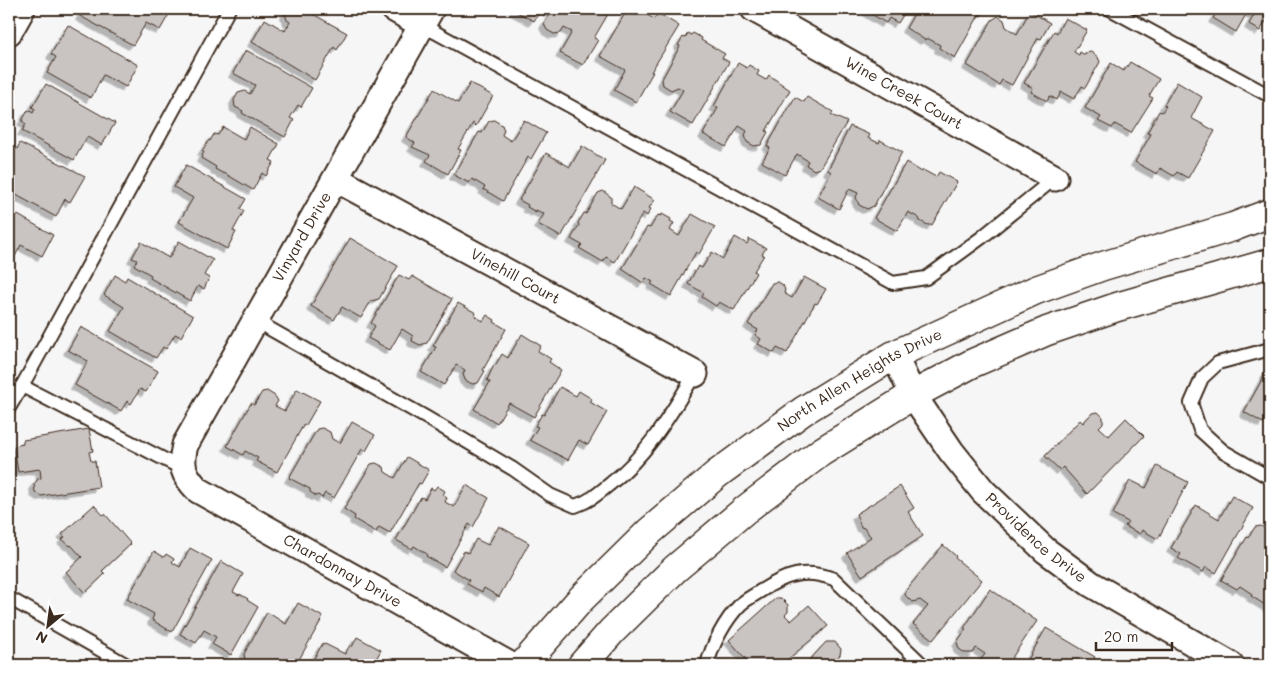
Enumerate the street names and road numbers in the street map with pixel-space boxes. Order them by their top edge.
street label: Wine Creek Court [842,51,967,133]
street label: Vinyard Drive [267,188,335,285]
street label: Vinehill Court [467,243,564,308]
street label: North Allen Heights Drive [773,323,945,436]
street label: Providence Drive [982,488,1091,586]
street label: Chardonnay Drive [280,529,406,611]

